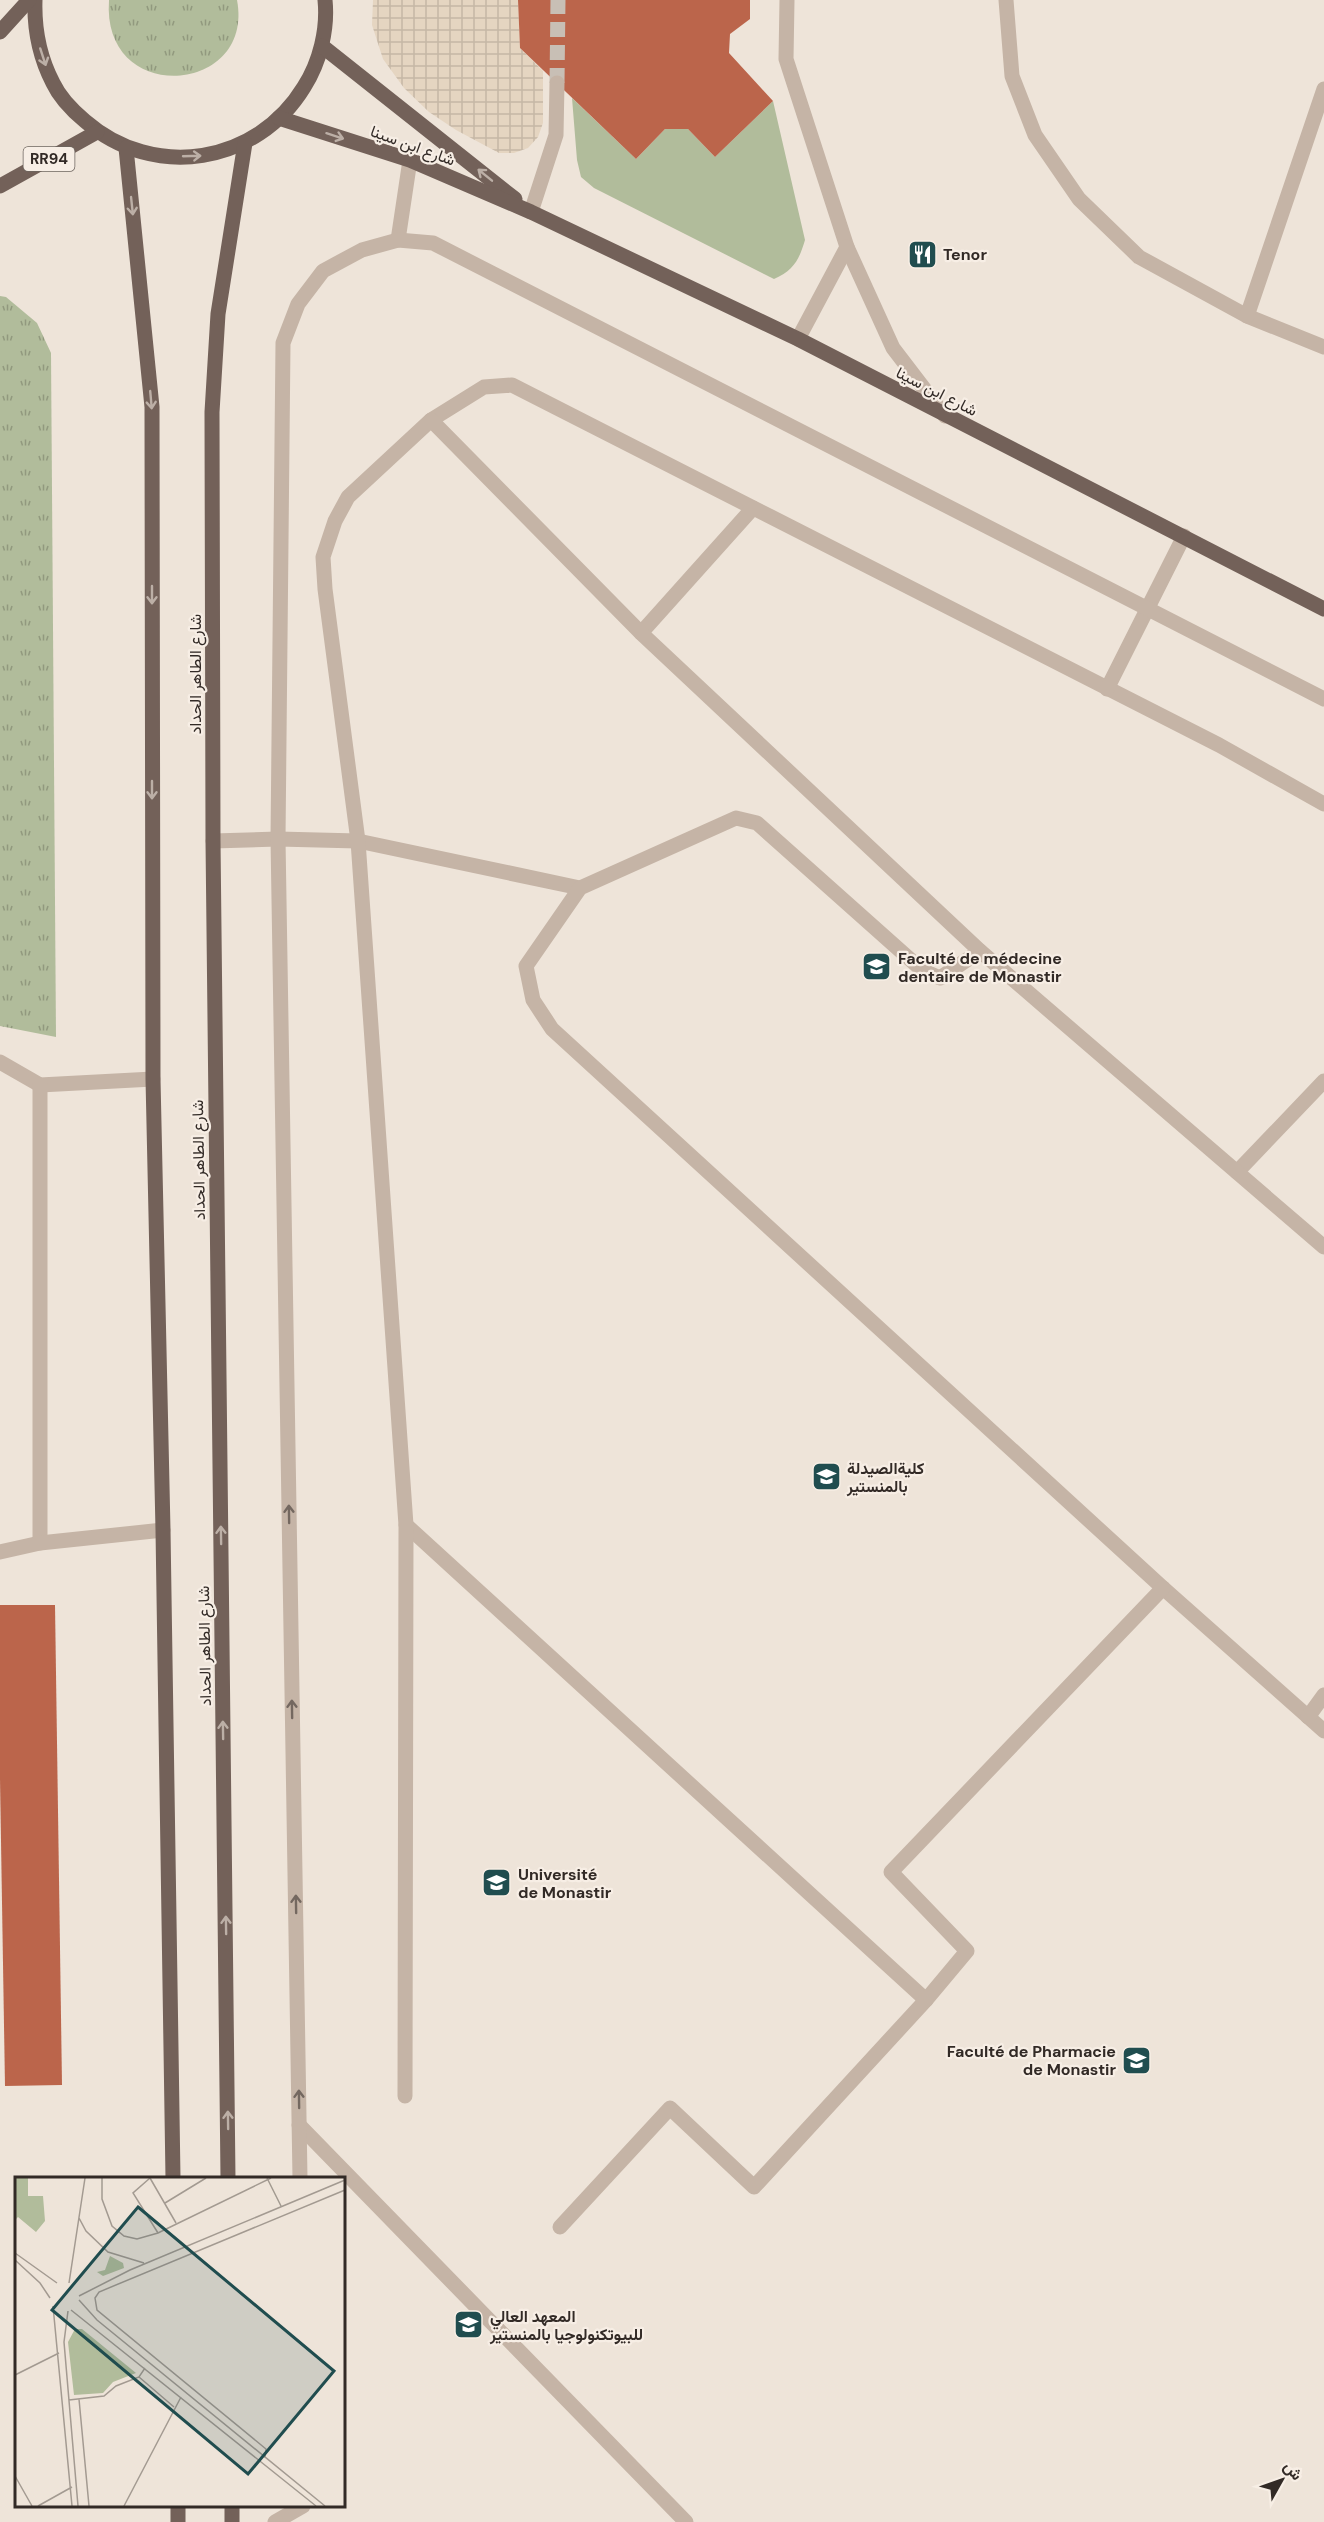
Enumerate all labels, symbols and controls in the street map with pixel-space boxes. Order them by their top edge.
one-way arrow [38,47,49,66]
street label: شارع ابن سينا [367,120,458,171]
one-way arrow [325,131,344,142]
road number: RR94 [23,147,74,171]
one-way arrow [182,151,202,162]
one-way arrow [477,169,493,182]
one-way arrow [126,196,137,216]
restaurant icon: Tenor [906,238,938,270]
place label: Tenor [943,244,987,265]
street label: شارع ابن سينا [892,362,981,422]
one-way arrow [146,390,157,410]
one-way arrow [146,585,158,605]
street label: شارع الطاهر الحداد [185,614,207,734]
one-way arrow [146,780,158,800]
place label: Faculté de médecine dentaire de Monastir [898,948,1062,987]
school or university icon: Faculté de médecine dentaire de Monastir [861,951,893,983]
street label: شارع الطاهر الحداد [187,1100,211,1220]
place label: كليةالصيدلة بالمنستير [846,1458,924,1497]
school or university icon: كليةالصيدلة بالمنستير [810,1461,842,1493]
one-way arrow [283,1505,295,1525]
one-way arrow [215,1526,227,1546]
street label: شارع الطاهر الحداد [193,1586,217,1706]
one-way arrow [287,1700,298,1720]
one-way arrow [217,1721,229,1741]
place label: Université de Monastir [518,1864,612,1903]
school or university icon: Université de Monastir [481,1867,513,1899]
one-way arrow [290,1895,301,1915]
one-way arrow [220,1916,231,1936]
place label: Faculté de Pharmacie de Monastir [947,2041,1116,2080]
school or university icon: Faculté de Pharmacie de Monastir [1121,2044,1153,2076]
one-way arrow [293,2090,304,2110]
one-way arrow [222,2111,234,2131]
inset map [15,2177,345,2507]
place label: المعهد العالي للبيوتكنولوجيا بالمنستير [489,2306,643,2345]
school or university icon: المعهد العالي للبيوتكنولوجيا بالمنستير [453,2309,485,2341]
north arrow [1252,2450,1312,2510]
text: ش [1279,2457,1307,2485]

